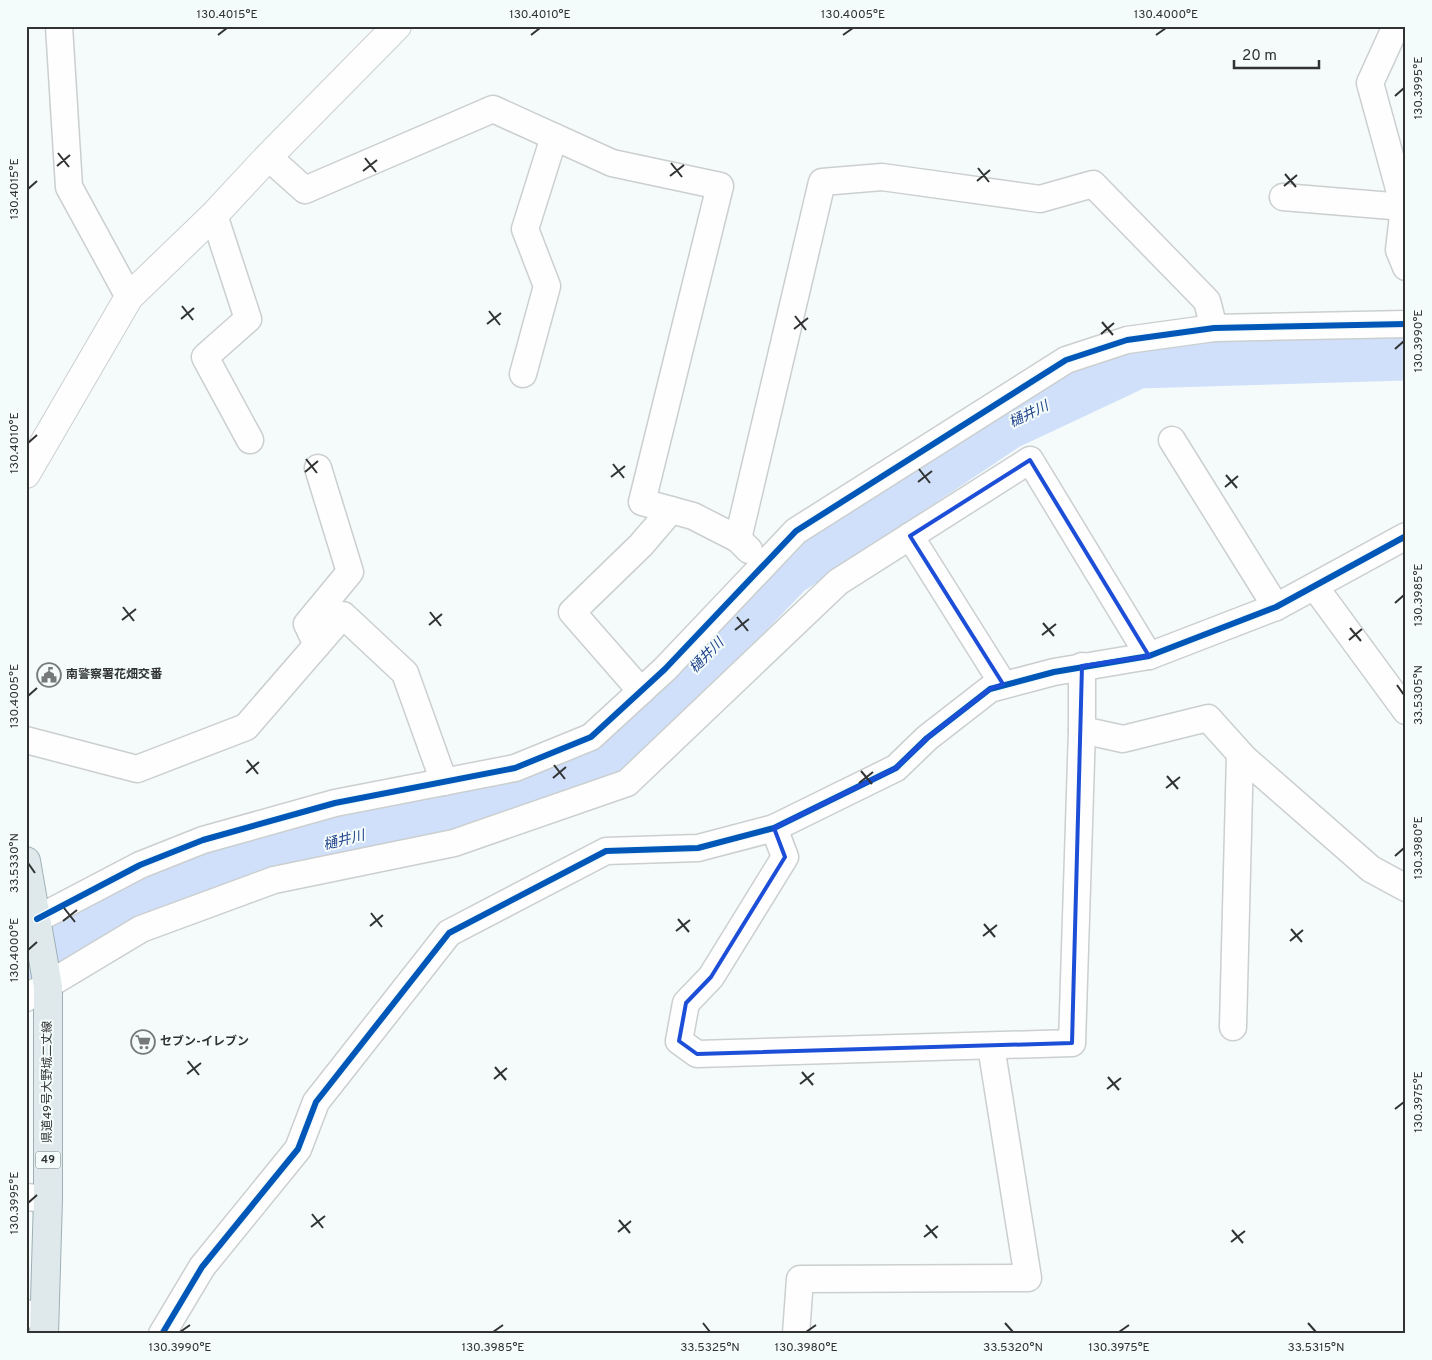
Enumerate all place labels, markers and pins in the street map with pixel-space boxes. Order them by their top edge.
public building icon: 南警察署花畑交番 [36,662,62,688]
place label: 南警察署花畑交番 [66,667,163,683]
supermarket icon: セブン-イレブン [130,1029,156,1055]
place label: セブン-イレブン [160,1034,249,1050]

